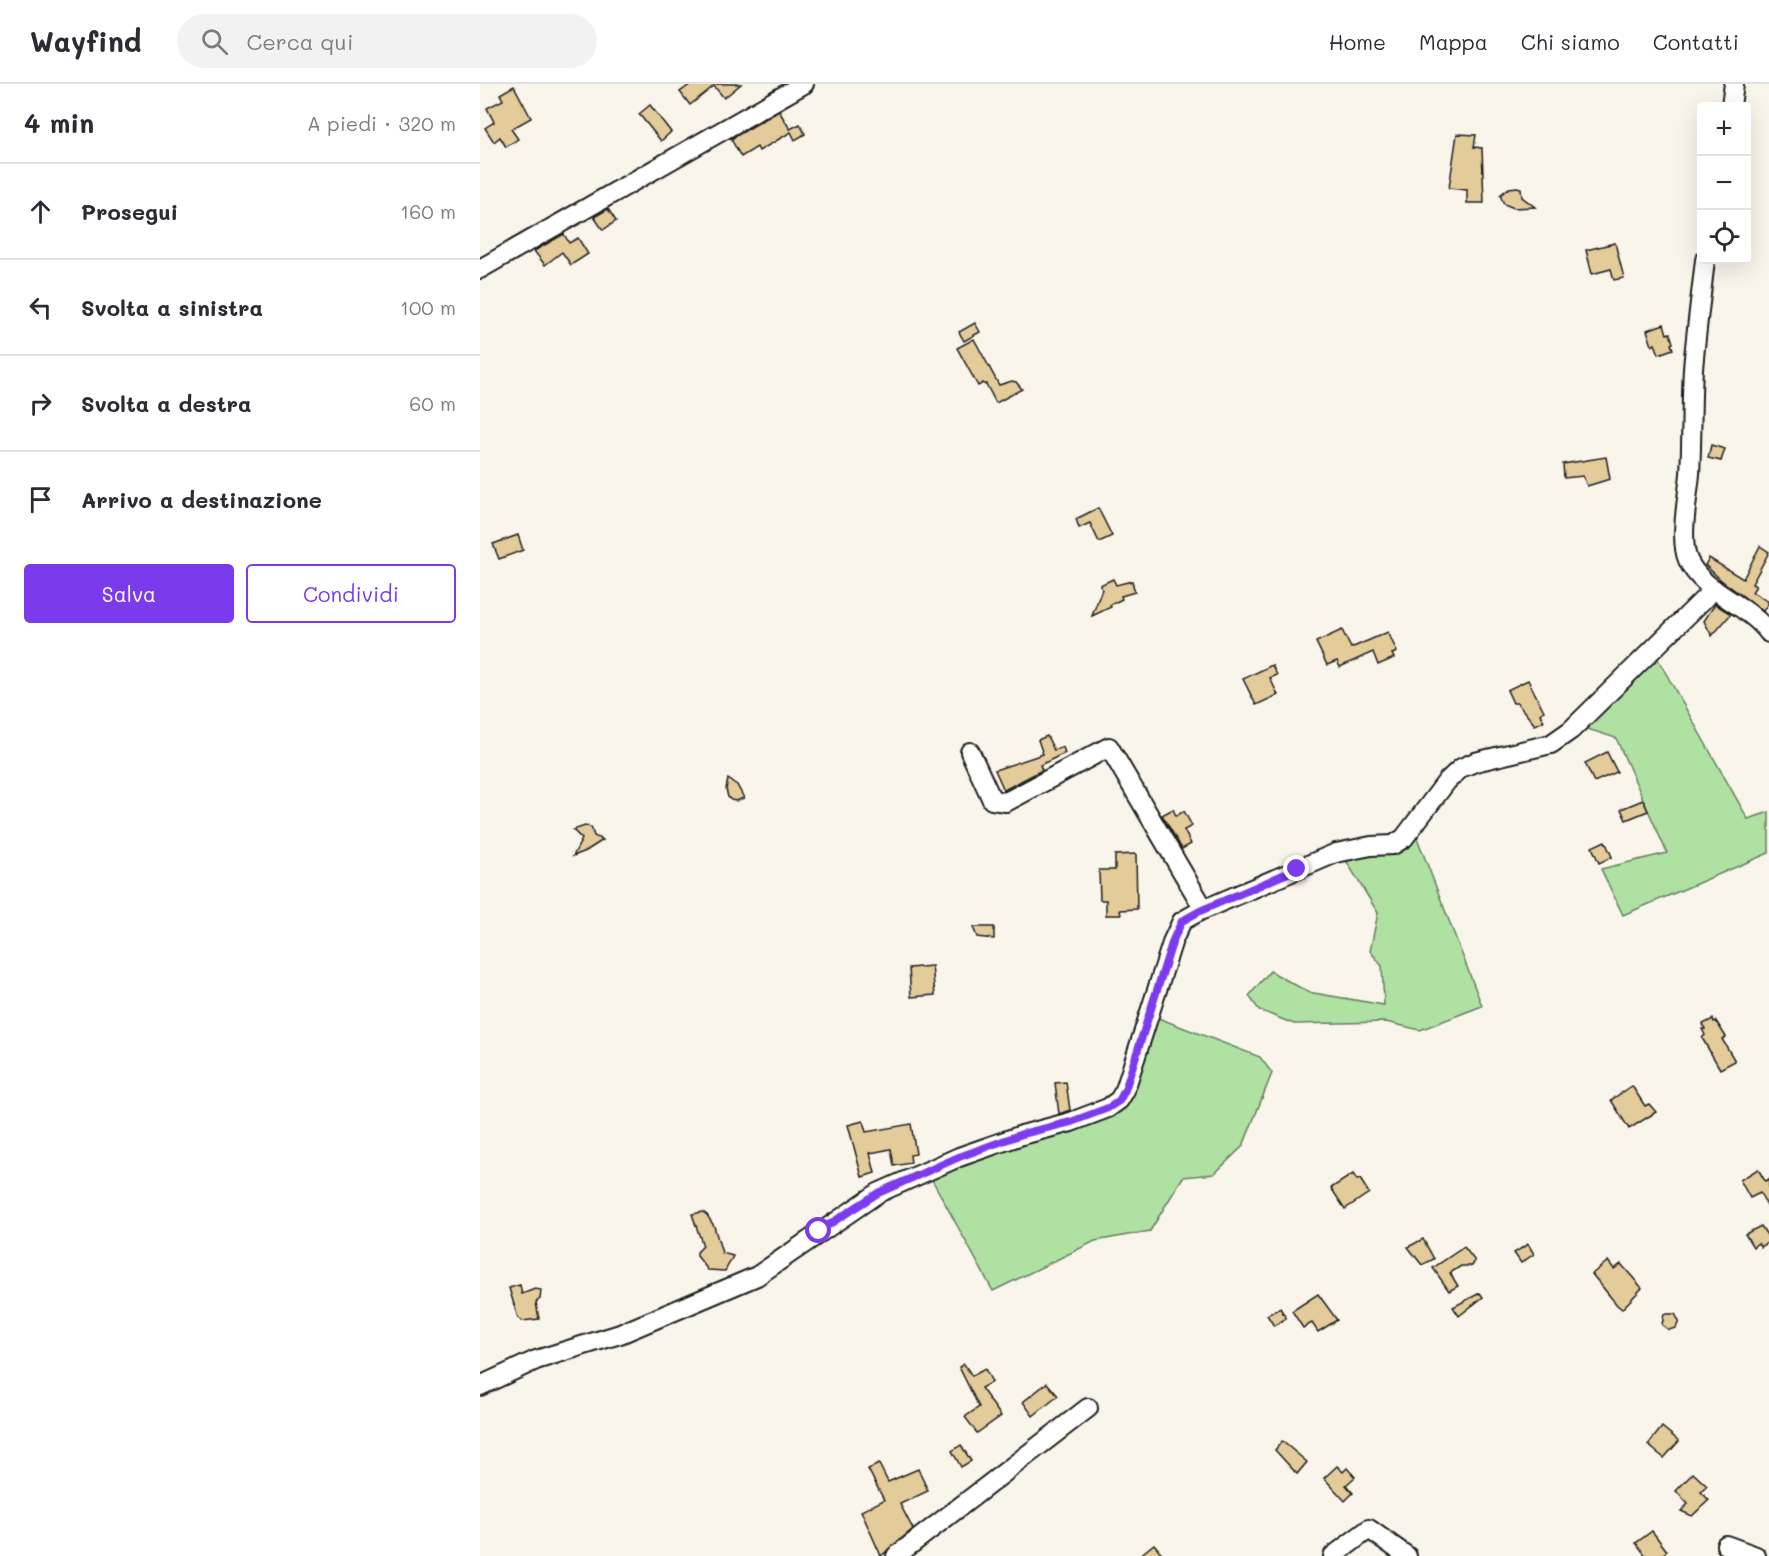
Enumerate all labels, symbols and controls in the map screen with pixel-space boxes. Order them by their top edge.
search box [177,14,597,68]
text: Wayfind [30,23,141,59]
icon: search [198,25,231,58]
text: Cerca qui [246,27,353,56]
text: Home [1329,28,1386,55]
text: Mappa [1419,28,1488,55]
text: Chi siamo [1521,28,1620,55]
text: Contatti [1653,28,1739,55]
map controls [1697,102,1751,264]
button: + [1697,102,1751,156]
text: 4 min [24,106,94,140]
text: A piedi · 320 m [307,110,456,136]
button: − [1697,156,1751,210]
icon: ahead [24,195,57,228]
text: Prosegui [81,197,178,226]
text: 160 m [400,198,456,224]
button: locate [1697,210,1751,264]
icon: left [24,291,57,324]
text: Svolta a sinistra [81,293,263,322]
text: 100 m [400,294,456,320]
icon: right [24,387,57,420]
text: Svolta a destra [81,389,251,418]
text: 60 m [409,390,456,416]
icon: arrive [24,483,57,516]
text: Arrivo a destinazione [81,485,322,514]
button: Salva [24,564,234,623]
button: Condividi [246,564,456,623]
route end [1283,855,1309,881]
route start [805,1217,831,1243]

